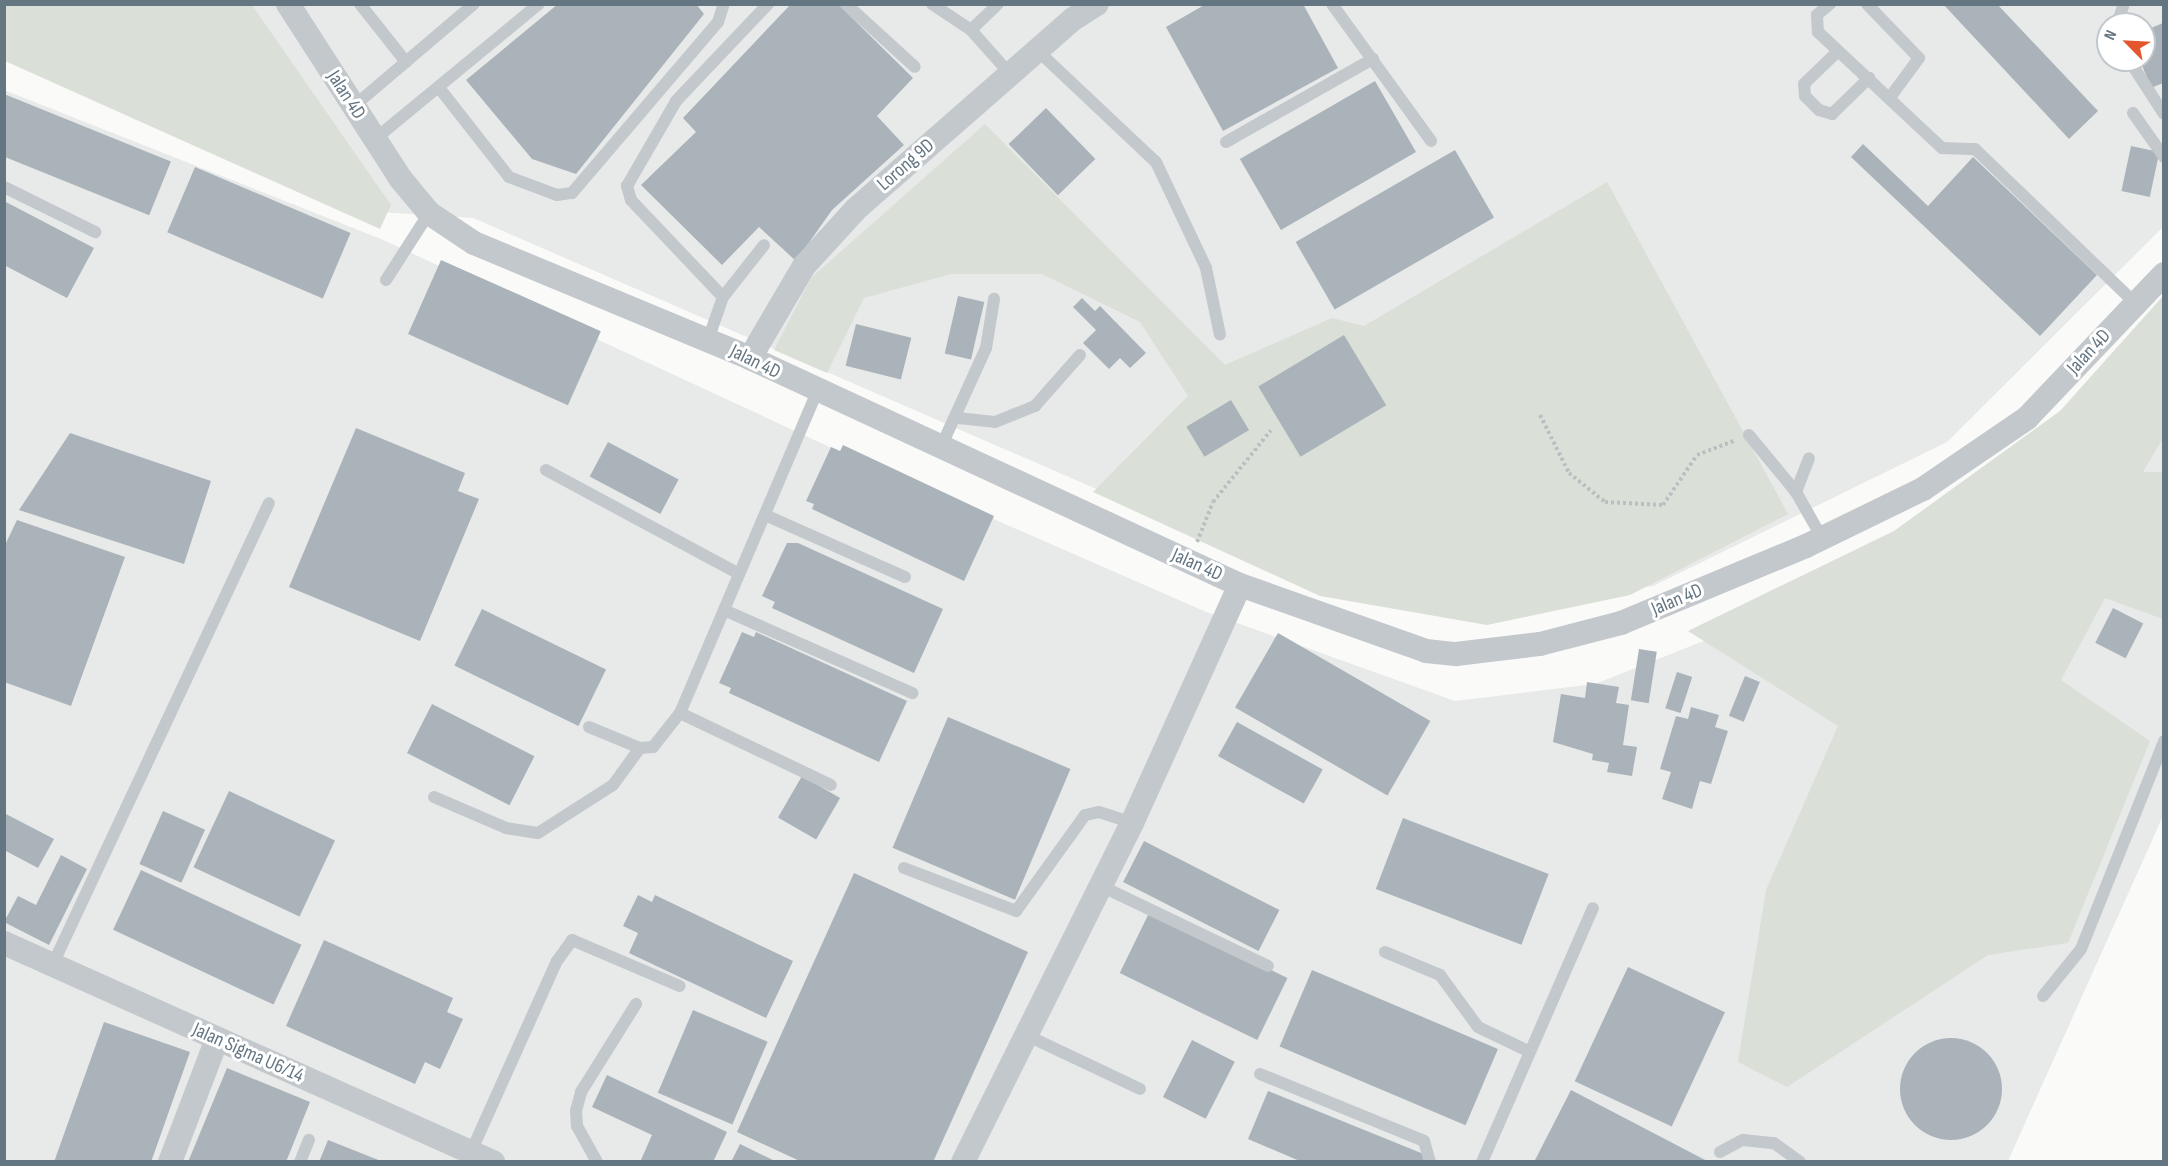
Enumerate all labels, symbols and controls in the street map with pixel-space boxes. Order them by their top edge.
north arrow [2096,12,2156,72]
text: N [2101,28,2121,43]
street label: Jalan 4D [321,66,371,124]
street label: Lorong 9D [873,134,939,196]
street label: Jalan 4D [2062,324,2116,380]
street label: Jalan 4D [726,340,784,384]
street label: Jalan 4D [1168,543,1226,587]
street label: Jalan 4D [1648,579,1706,621]
street label: Jalan Sigma U6/14 [189,1018,307,1088]

